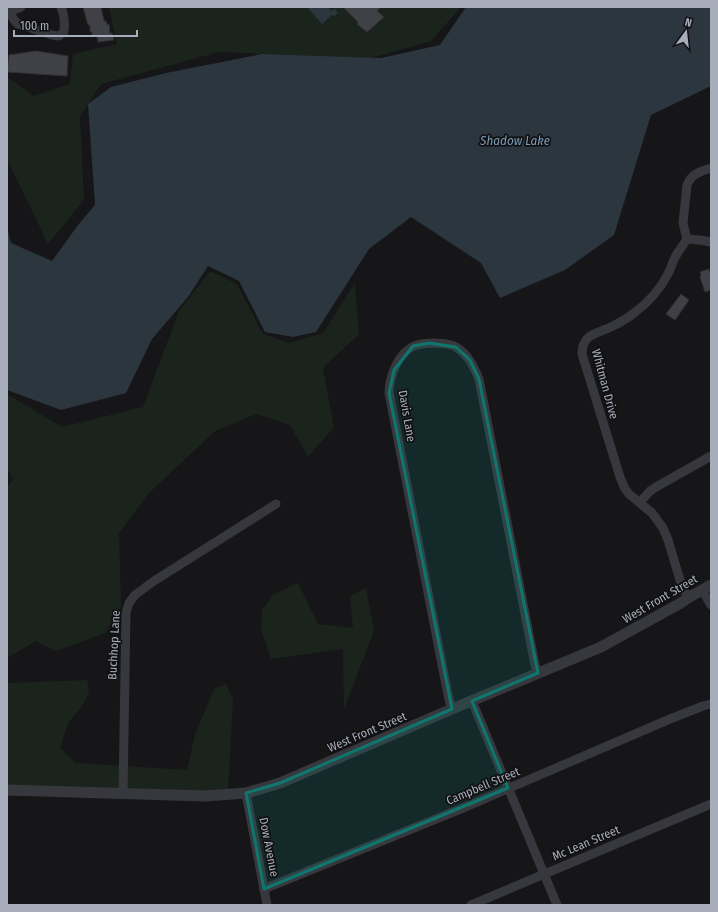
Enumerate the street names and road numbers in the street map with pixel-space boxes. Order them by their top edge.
street label: Whitman Drive [589,347,621,421]
street label: Davis Lane [396,389,418,443]
street label: West Front Street [620,572,700,626]
street label: Buchhop Lane [105,610,123,680]
street label: West Front Street [325,709,409,755]
street label: Campbell Street [444,764,522,808]
street label: Dow Avenue [256,816,282,878]
street label: Mc Lean Street [550,822,622,863]

